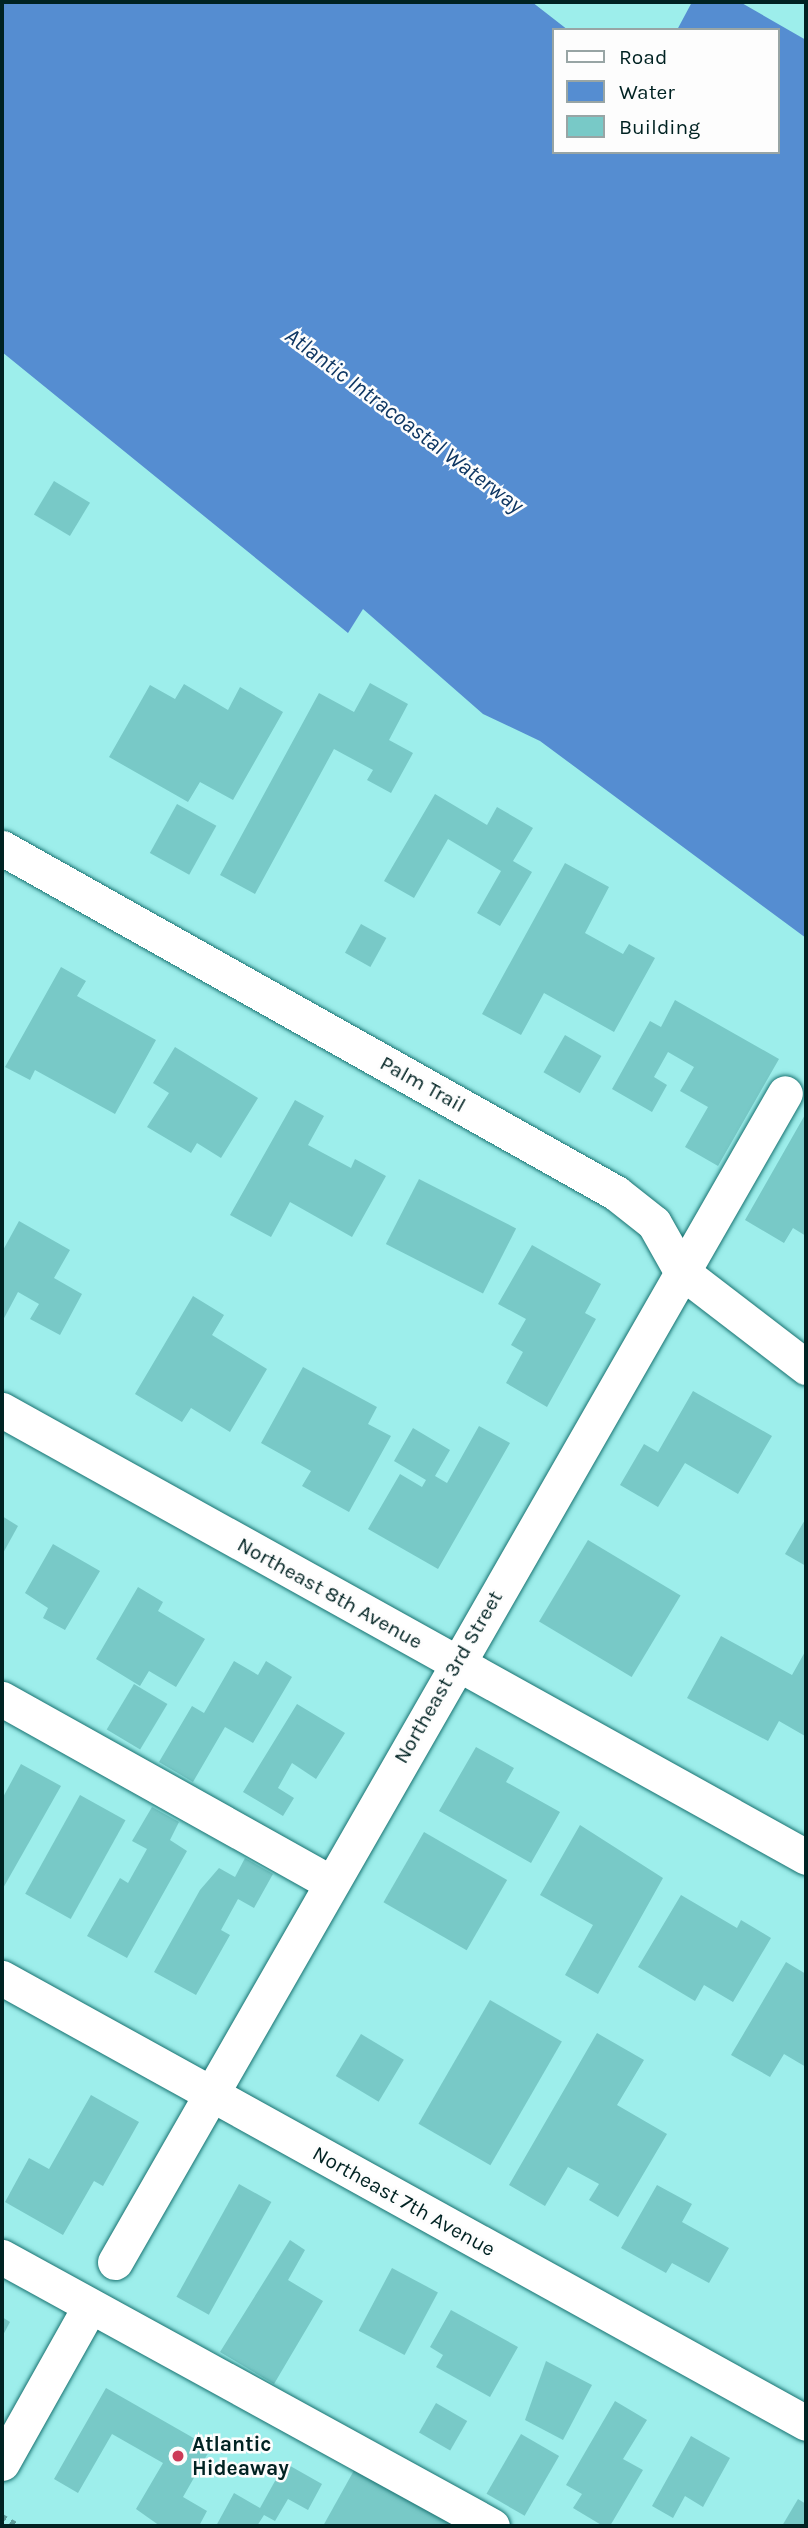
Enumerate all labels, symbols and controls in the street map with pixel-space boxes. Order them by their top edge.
legend [552,28,780,154]
text: Road [619,45,667,69]
text: Water [619,80,675,104]
text: Building [619,115,700,139]
water label: Atlantic Intracoastal Waterway [279,322,529,520]
street label: Palm Trail [376,1050,470,1118]
street label: Northeast 8th Avenue [233,1532,427,1654]
street label: Northeast 3rd Street [388,1586,508,1768]
street label: Northeast 7th Avenue [308,2140,500,2262]
place label: Atlantic Hideaway [192,2431,289,2481]
marker: Atlantic Hideaway [170,2448,186,2464]

